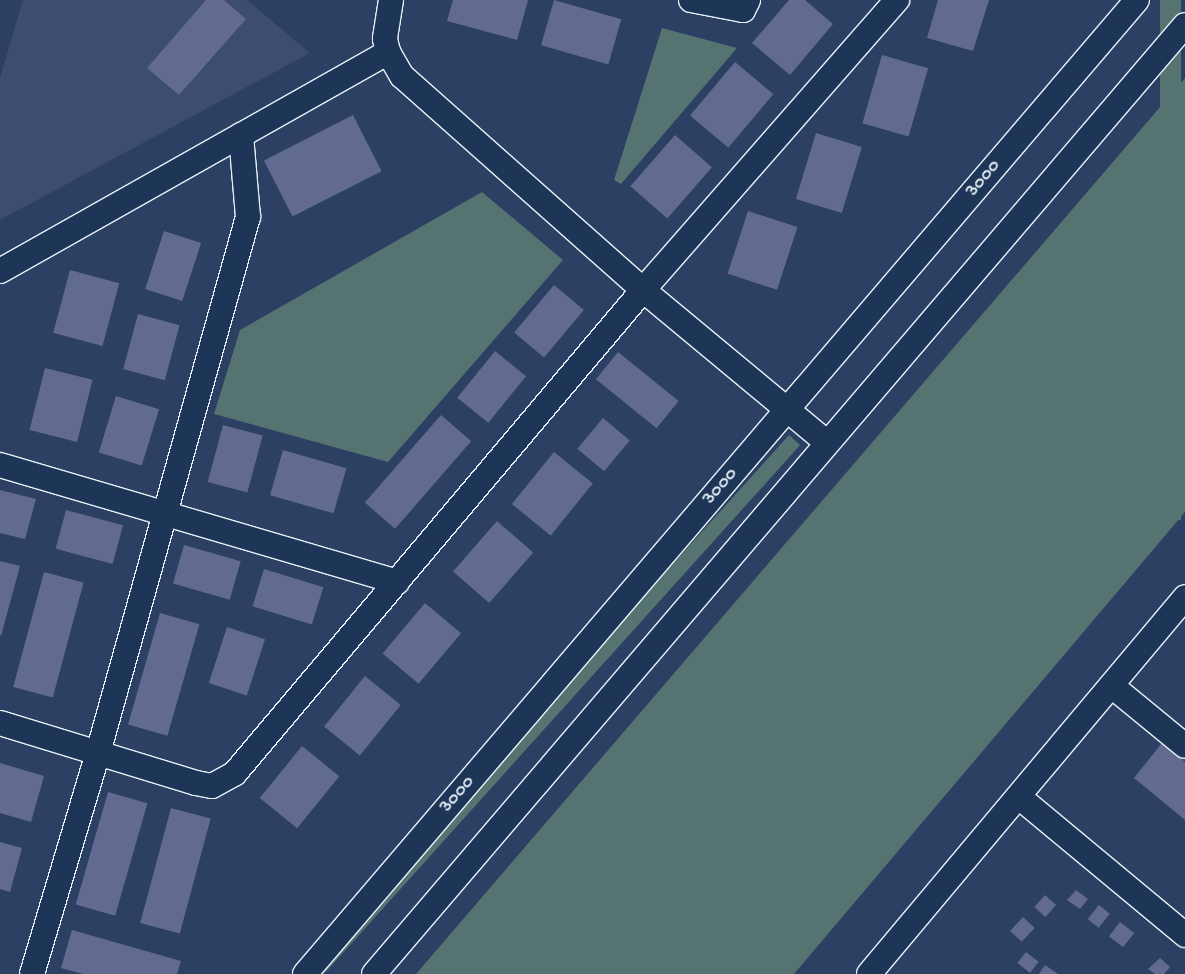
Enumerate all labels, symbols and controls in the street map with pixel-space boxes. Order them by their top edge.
street label: 3000 [962,155,1006,203]
street label: 3000 [699,464,743,510]
street label: 3000 [436,772,480,818]

